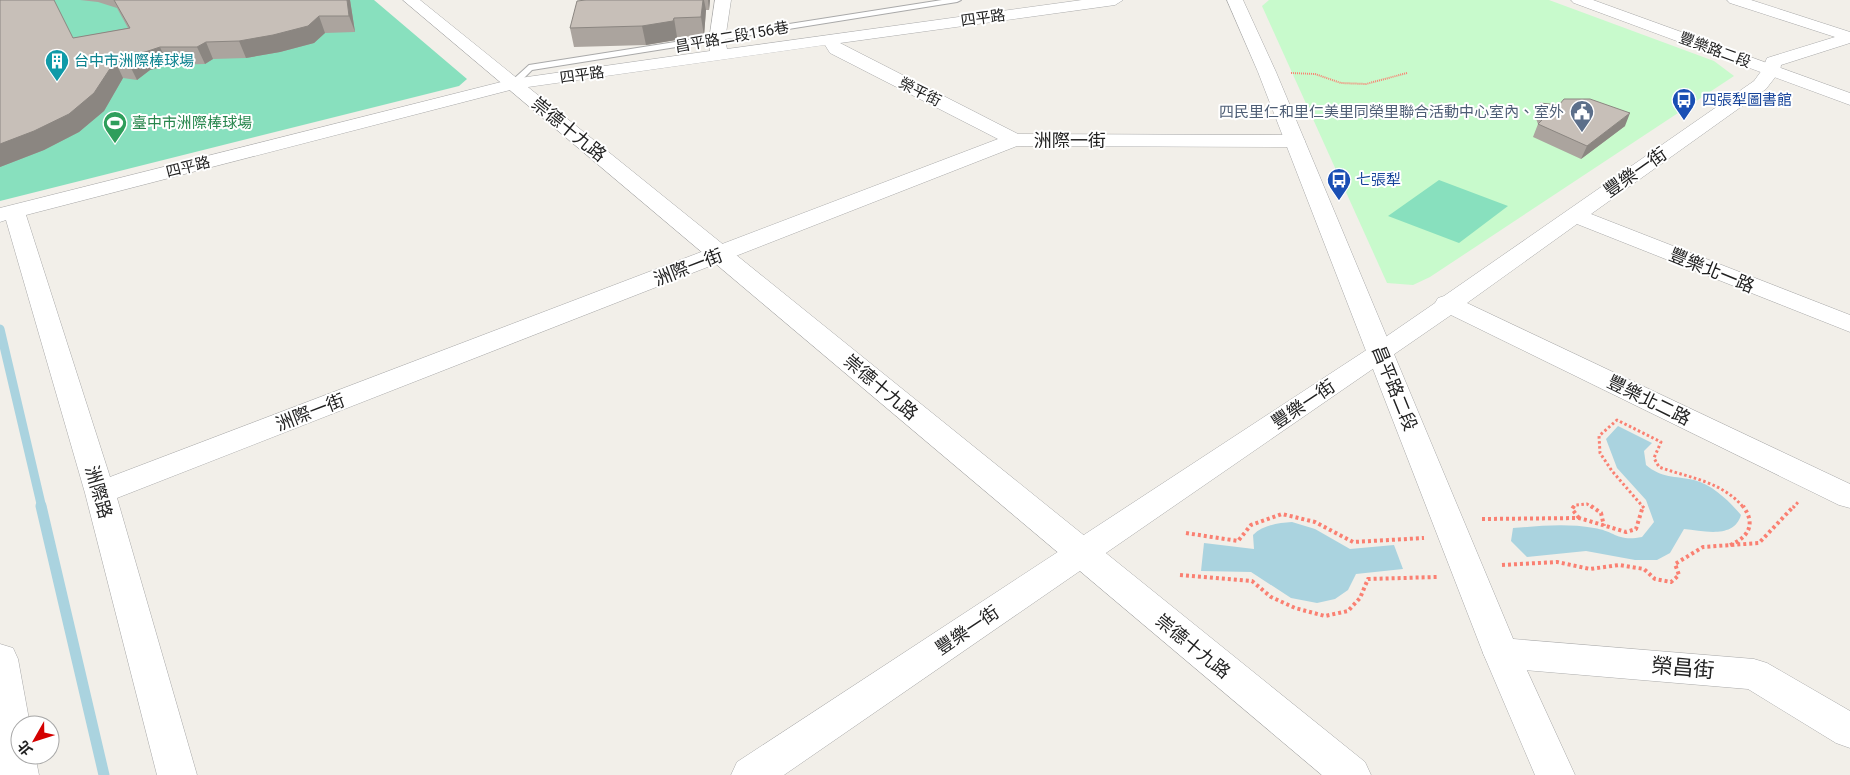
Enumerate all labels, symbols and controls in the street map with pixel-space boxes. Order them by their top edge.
street label: 四平路 [959,6,1007,30]
street label: 昌平路二段156巷 [674,18,790,56]
street label: 豐樂路二段 [1677,29,1753,71]
building icon: 台中市洲際棒球場 [44,48,70,82]
place label: 台中市洲際棒球場 [74,52,194,70]
street label: 四平路 [558,63,606,87]
street label: 榮平街 [896,74,944,110]
bus stop icon: 四張犁圖書館 [1671,87,1697,121]
place label: 四張犁圖書館 [1702,91,1792,109]
street label: 崇德十九路 [527,93,611,165]
public building icon: 四民里仁和里仁美里同榮里聯合活動中心室內、室外 [1569,99,1595,133]
place label: 四民里仁和里仁美里同榮里聯合活動中心室內、室外 [1219,103,1564,121]
sports icon: 臺中市洲際棒球場 [102,110,128,144]
place label: 臺中市洲際棒球場 [132,114,252,132]
street label: 洲際一街 [1034,130,1106,151]
street label: 豐樂一街 [1599,143,1671,201]
street label: 四平路 [164,153,212,181]
bus stop icon: 七張犁 [1326,167,1352,201]
place label: 七張犁 [1356,171,1401,189]
street label: 豐樂北一路 [1666,243,1758,297]
street label: 洲際一街 [651,244,725,290]
street label: 昌平路二段 [1368,342,1422,434]
street label: 崇德十九路 [840,350,922,424]
street label: 豐樂北二路 [1604,371,1694,429]
street label: 豐樂一街 [1267,375,1339,433]
street label: 洲際一街 [273,389,347,435]
street label: 洲際路 [81,463,117,521]
street label: 豐樂一街 [931,601,1003,659]
street label: 崇德十九路 [1151,610,1235,682]
street label: 榮昌街 [1651,653,1715,683]
north arrow [10,715,60,765]
text: 北 [14,738,36,759]

